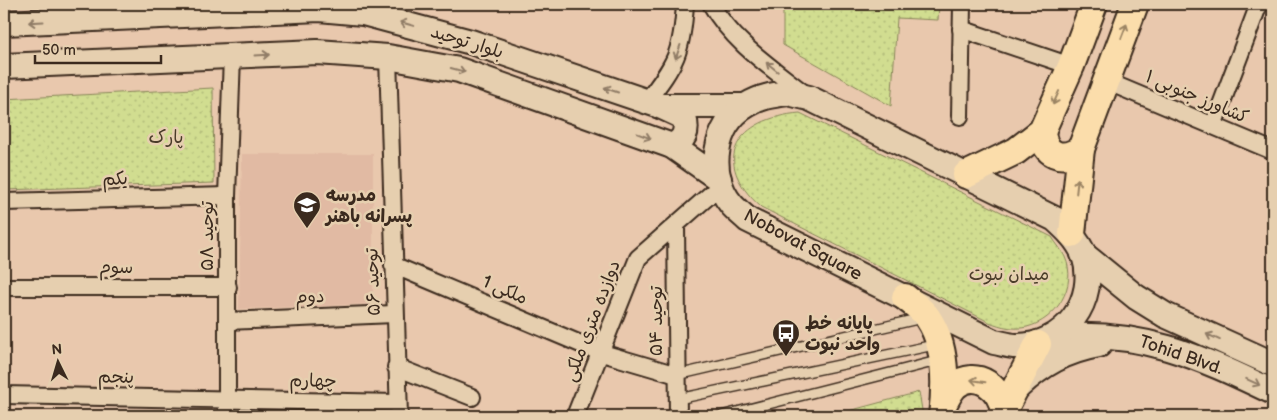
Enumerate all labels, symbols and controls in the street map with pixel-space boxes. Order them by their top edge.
one-way arrow [28,17,44,26]
one-way arrow [399,18,415,28]
street label: بلوار توحید [428,21,506,63]
one-way arrow [1121,24,1130,39]
scale bar [35,32,161,64]
text: 50 m [42,41,76,60]
one-way arrow [673,43,682,59]
one-way arrow [254,50,270,59]
one-way arrow [765,62,778,73]
one-way arrow [450,66,466,76]
street label: کشاورز جنوبی ۱ [1142,66,1252,129]
one-way arrow [604,85,620,94]
one-way arrow [1051,90,1061,105]
park label: پارک [149,127,183,149]
one-way arrow [636,132,652,141]
street label: یکم [102,168,128,193]
one-way arrow [1072,178,1082,194]
place label: مدرسه پسرانه باهنر [324,185,413,228]
school or university icon: مدرسه پسرانه باهنر [292,190,322,229]
street label: توحید ۵۸ [197,200,218,271]
street label: Nobovat Square [740,205,866,285]
street label: توحید ۵۶ [361,247,385,316]
street label: سوم [99,257,133,281]
street label: دوازده متری ملکی [559,257,625,385]
park label: میدان نبوت [969,264,1049,285]
street label: ملکی 1 [479,271,531,309]
street label: توحید ۵۴ [646,285,667,356]
street label: دوم [295,286,325,311]
place label: پایانه خط واحد نبوت [805,313,880,355]
bus stop icon: پایانه خط واحد نبوت [771,318,801,357]
street label: Tohid Blvd. [1136,331,1226,379]
one-way arrow [1206,332,1221,342]
north arrow [32,338,82,388]
text: N [51,341,63,358]
street label: پنجم [98,366,134,391]
street label: چهارم [289,370,337,395]
one-way arrow [970,376,986,386]
one-way arrow [1245,378,1260,387]

